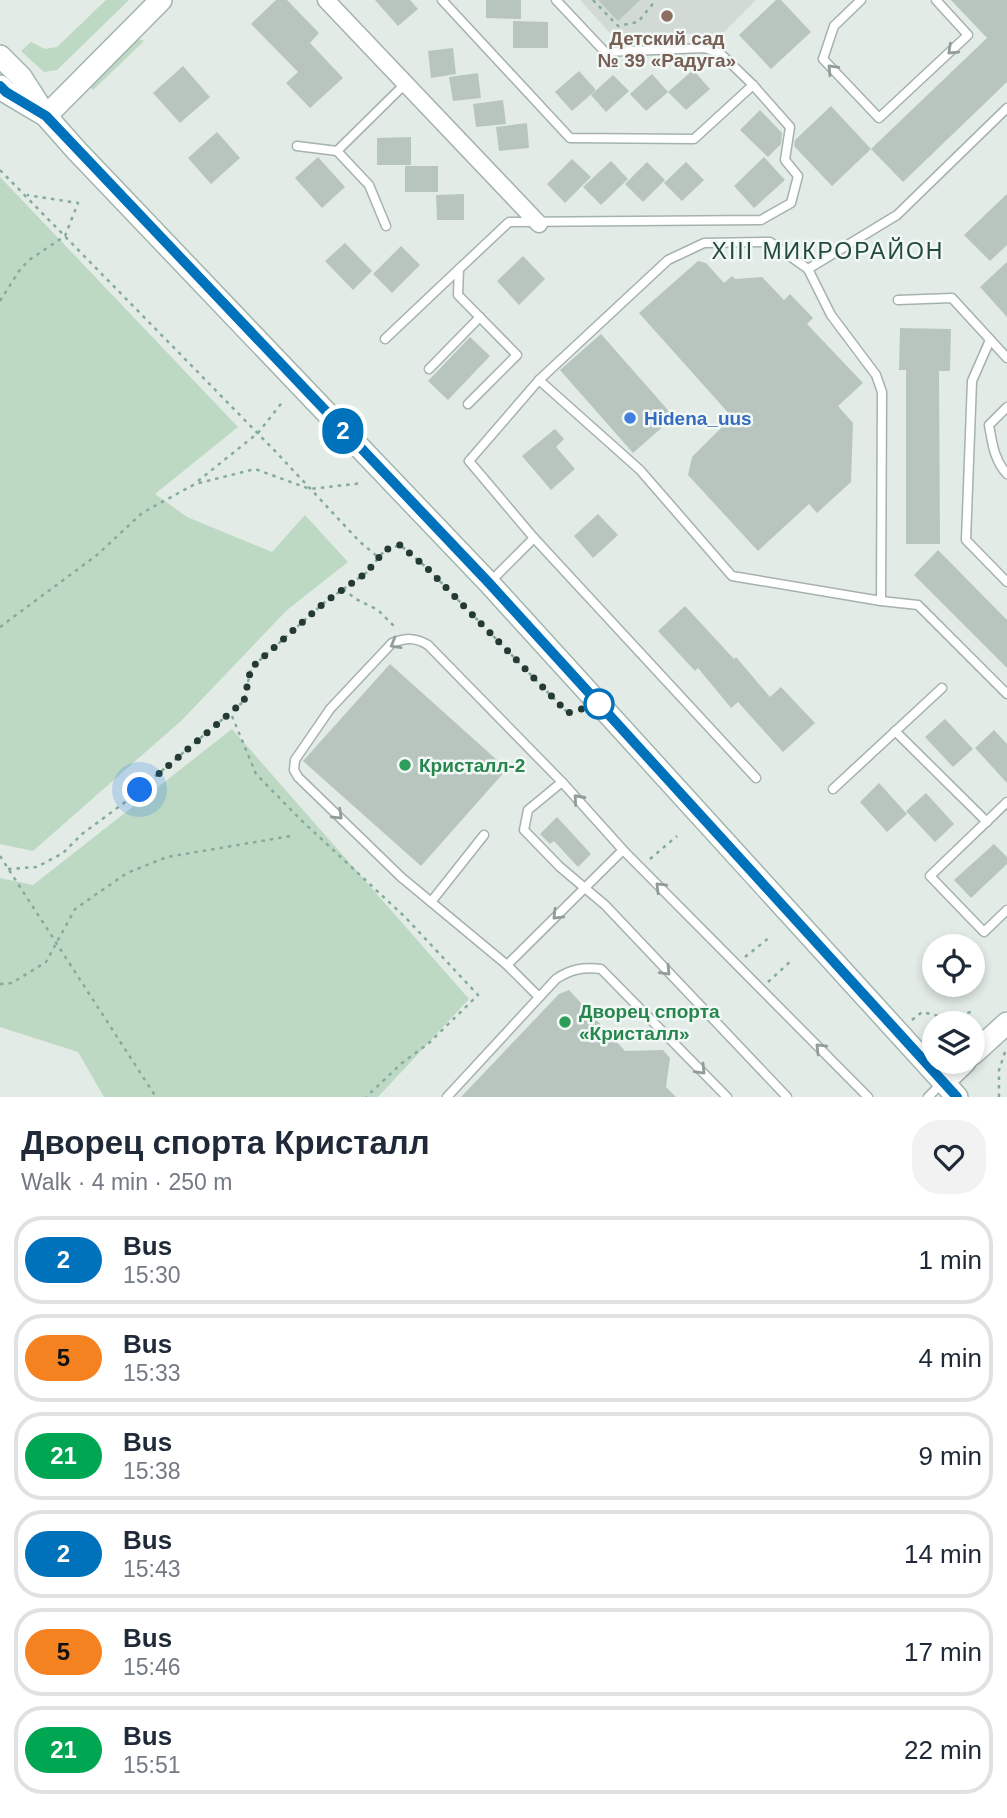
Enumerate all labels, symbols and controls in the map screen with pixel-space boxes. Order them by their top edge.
marker: Детский сад № 39 «Радуга» [659,8,675,24]
place label: Детский сад № 39 «Радуга» [598,28,736,71]
one-way arrow [947,41,960,54]
one-way arrow [827,64,840,77]
district label: XIII МИКРОРАЙОН [712,237,944,264]
line badge: 2 [320,408,366,454]
place label: Hidena_uus [644,408,752,429]
marker: Hidena_uus [622,410,638,426]
text: 2 [336,417,350,444]
one-way arrow [390,636,403,649]
unlabelled marker [584,689,614,719]
place label: Кристалл-2 [419,755,525,776]
marker: Кристалл-2 [397,757,413,773]
your location [122,772,157,807]
one-way arrow [574,794,586,807]
one-way arrow [329,807,342,820]
one-way arrow [655,882,668,895]
one-way arrow [552,906,565,919]
map controls [922,934,985,1074]
button: locate [922,934,985,997]
one-way arrow [658,963,670,976]
place label: Дворец спорта «Кристалл» [579,1001,720,1044]
button: layers [922,1011,985,1074]
marker: Дворец спорта «Кристалл» [557,1014,573,1030]
one-way arrow [815,1044,828,1057]
one-way arrow [692,1062,705,1075]
button: heart [912,1120,986,1194]
text: Дворец спорта Кристалл [21,1124,430,1161]
text: Walk · 4 min · 250 m [21,1169,232,1195]
text: Bus [123,1231,172,1261]
text: 1 min [918,1245,982,1275]
text: 2 [57,1246,70,1273]
text: 15:30 [123,1262,181,1288]
text: Bus [123,1329,172,1359]
text: 4 min [918,1343,982,1373]
text: 5 [57,1344,70,1371]
text: 15:33 [123,1360,181,1386]
text: Bus [123,1427,172,1457]
text: 9 min [918,1441,982,1471]
text: 21 [50,1442,77,1469]
text: 15:38 [123,1458,181,1484]
text: Bus [123,1525,172,1555]
text: 14 min [904,1539,982,1569]
text: 2 [57,1540,70,1567]
text: 15:43 [123,1556,181,1582]
text: Bus [123,1623,172,1653]
text: 17 min [904,1637,982,1667]
text: 5 [57,1638,70,1665]
text: 15:46 [123,1654,181,1680]
text: Bus [123,1721,172,1751]
text: 22 min [904,1735,982,1765]
text: 21 [50,1736,77,1763]
text: 15:51 [123,1752,181,1778]

